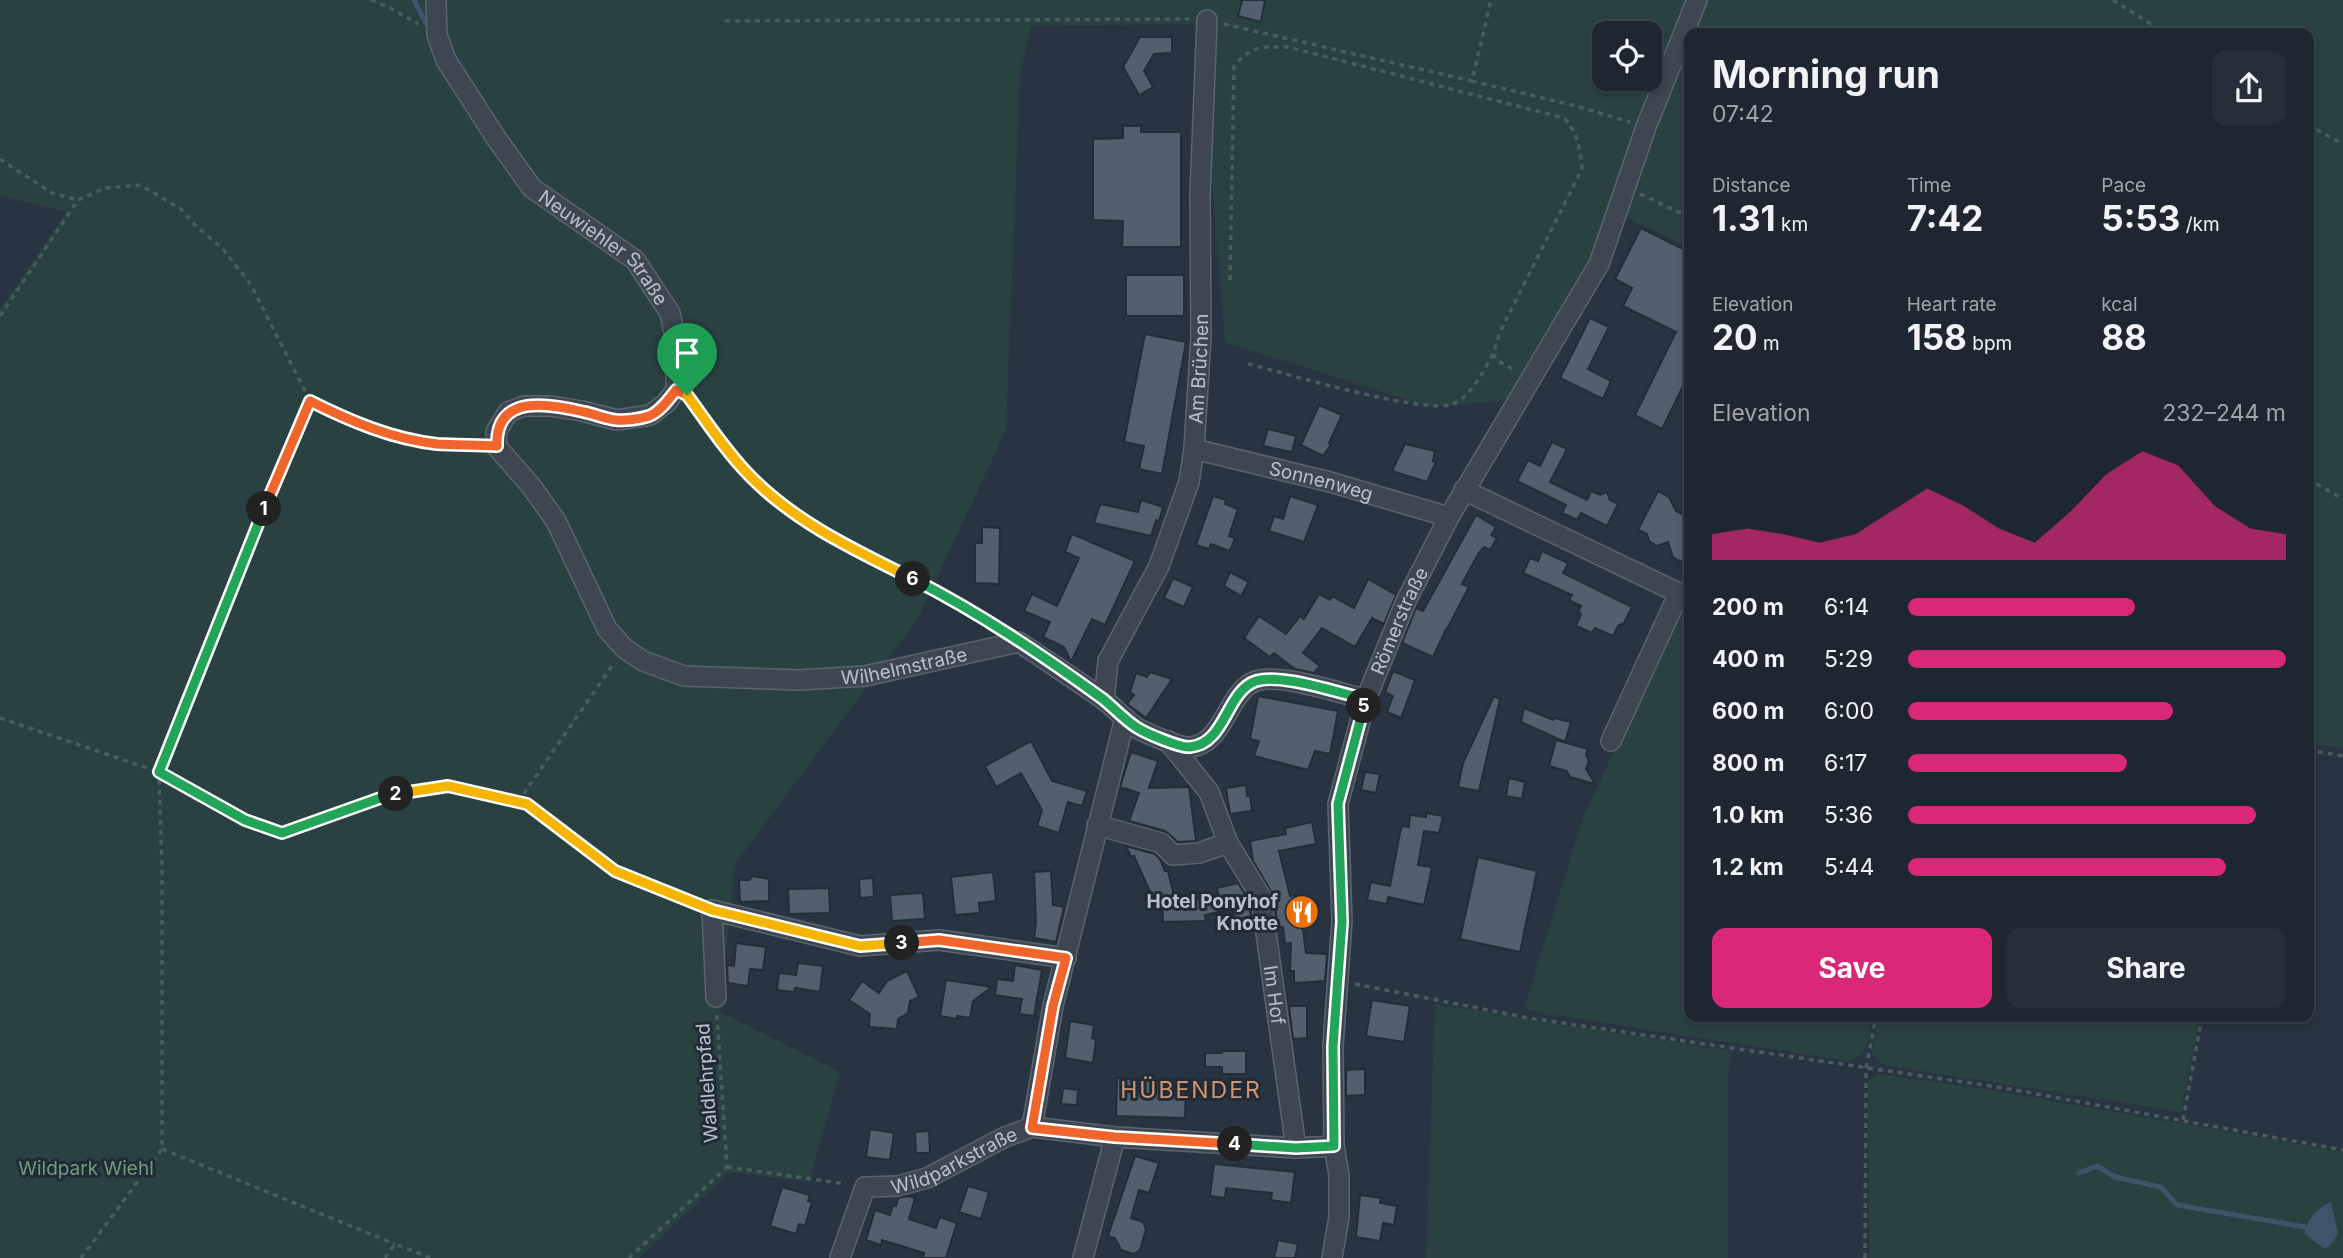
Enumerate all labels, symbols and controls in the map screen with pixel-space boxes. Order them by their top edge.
map controls [1592,21,1662,91]
button: locate [1592,21,1662,91]
text: Morning run [1712,51,1940,97]
button: share [2212,51,2286,125]
text: 07:42 [1712,100,1774,128]
text: Distance [1712,174,1790,197]
text: Time [1907,174,1951,197]
text: Pace [2101,174,2146,197]
street label: Neuwiehler Straße [534,185,673,309]
text: 1.31 [1712,197,1776,239]
text: 7:42 [1907,197,1983,239]
text: 5:53 [2101,197,2180,239]
text: km [1776,213,1808,236]
text: /km [2180,213,2220,236]
text: Elevation [1712,293,1793,316]
text: Heart rate [1907,293,1997,316]
text: kcal [2101,293,2138,316]
street label: Am Brüchen [1184,314,1213,425]
text: 20 [1712,316,1758,358]
text: 158 [1907,316,1967,358]
text: 88 [2101,316,2147,358]
pin [657,323,717,395]
text: m [1758,332,1780,355]
text: bpm [1967,332,2012,355]
icon: arrive [668,334,706,372]
text: Elevation [1712,399,1811,427]
text: 232–244 m [2162,399,2286,427]
street label: Sonnenweg [1267,456,1376,506]
pin: 1 [246,491,282,526]
text: 1 [259,497,268,520]
pin: 6 [895,562,930,596]
street label: Römerstraße [1366,563,1433,678]
text: 6 [906,567,919,590]
text: 200 m [1712,593,1784,621]
text: 6:14 [1824,593,1869,621]
street label: Wilhelmstraße [840,642,969,689]
text: 400 m [1712,645,1785,673]
text: 5:29 [1824,645,1873,673]
pin: 5 [1346,688,1382,724]
text: 5 [1357,694,1370,717]
text: 600 m [1712,697,1784,725]
text: 6:00 [1824,697,1874,725]
text: 800 m [1712,749,1784,777]
text: 6:17 [1824,749,1867,777]
pin: 2 [378,776,414,812]
text: 2 [390,782,401,805]
text: 1.0 km [1712,801,1784,829]
text: 5:36 [1824,801,1873,829]
text: 1.2 km [1712,853,1784,881]
text: 5:44 [1824,853,1874,881]
place label: Hotel Ponyhof Knotte [1147,890,1278,935]
restaurant icon: Hotel Ponyhof Knotte [1283,893,1321,931]
pin: 3 [884,926,920,960]
button: Save [1712,928,1992,1008]
button: Share [2006,928,2286,1008]
text: 3 [895,931,908,954]
street label: Im Hof [1259,964,1290,1026]
street label: Waldlehrpfad [691,1022,723,1144]
district label: HÜBENDER [1120,1076,1262,1104]
street label: Wildparkstraße [888,1122,1020,1199]
pin: 4 [1218,1126,1252,1162]
text: 4 [1228,1132,1241,1155]
park label: Wildpark Wiehl [18,1157,154,1180]

